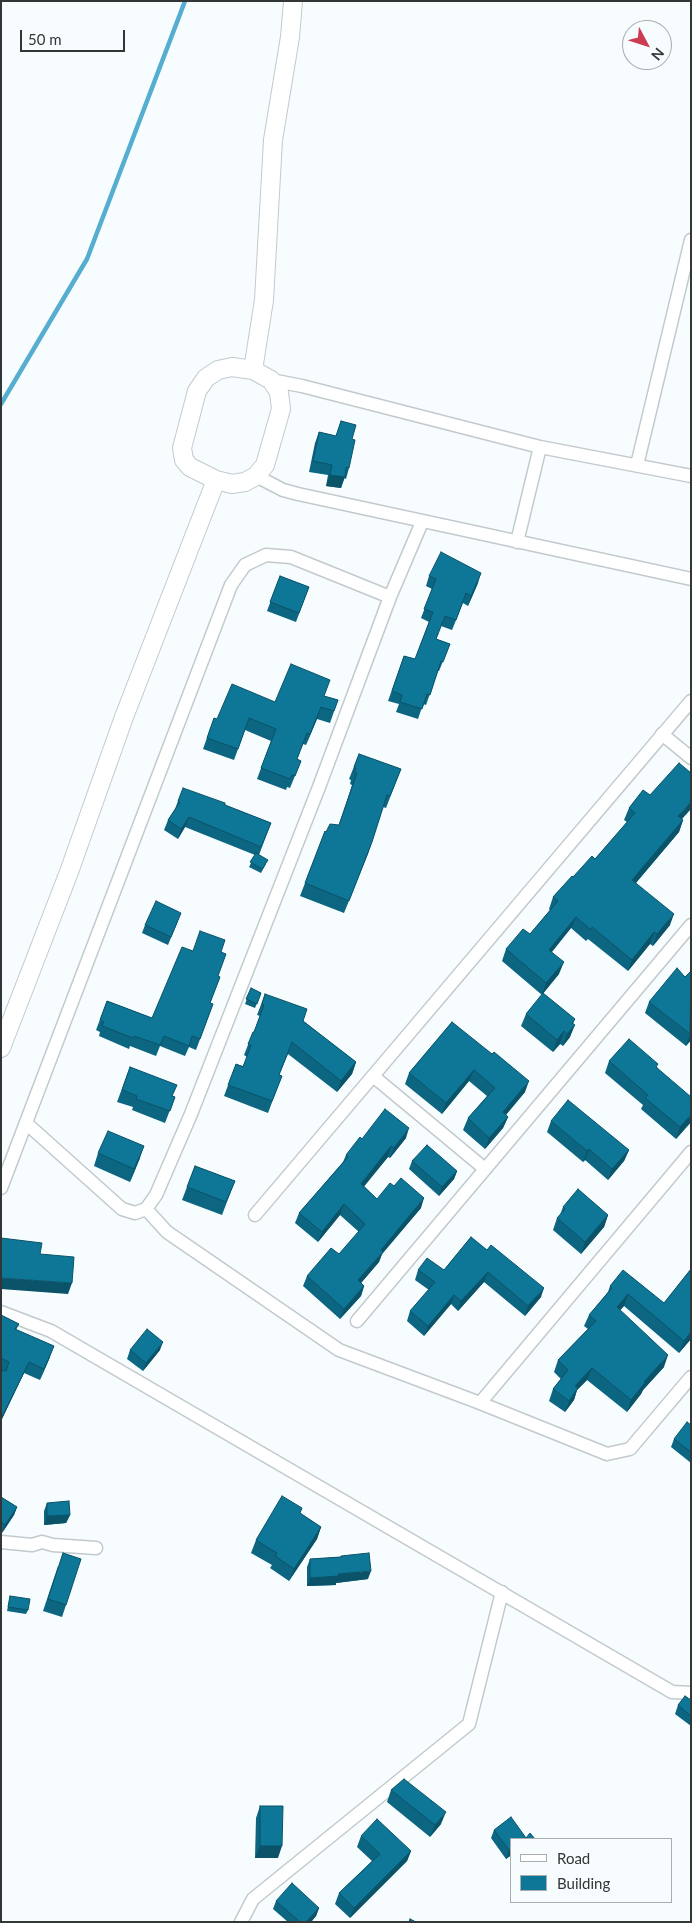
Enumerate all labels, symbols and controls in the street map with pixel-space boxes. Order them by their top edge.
scale bar [22,20,128,52]
north arrow [622,20,672,70]
text: 50 m [28,30,62,48]
text: N [648,45,668,64]
legend [510,1838,672,1903]
text: Road [557,1849,590,1867]
text: Building [557,1874,610,1892]

